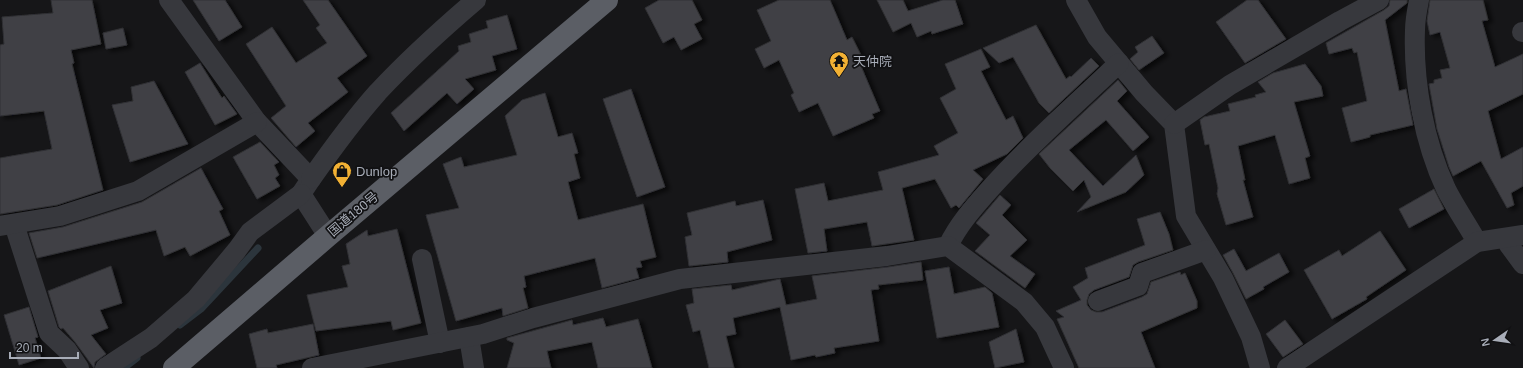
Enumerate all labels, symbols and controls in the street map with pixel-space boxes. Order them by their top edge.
temple icon: 天仲院 [828,50,850,78]
place label: 天仲院 [853,54,892,69]
shop icon: Dunlop [331,160,353,188]
place label: Dunlop [356,164,397,179]
street label: 国道180号 [325,189,381,239]
north arrow [1475,320,1515,360]
scale bar [10,334,78,360]
text: N [1479,337,1492,347]
text: 20 m [16,341,43,355]

